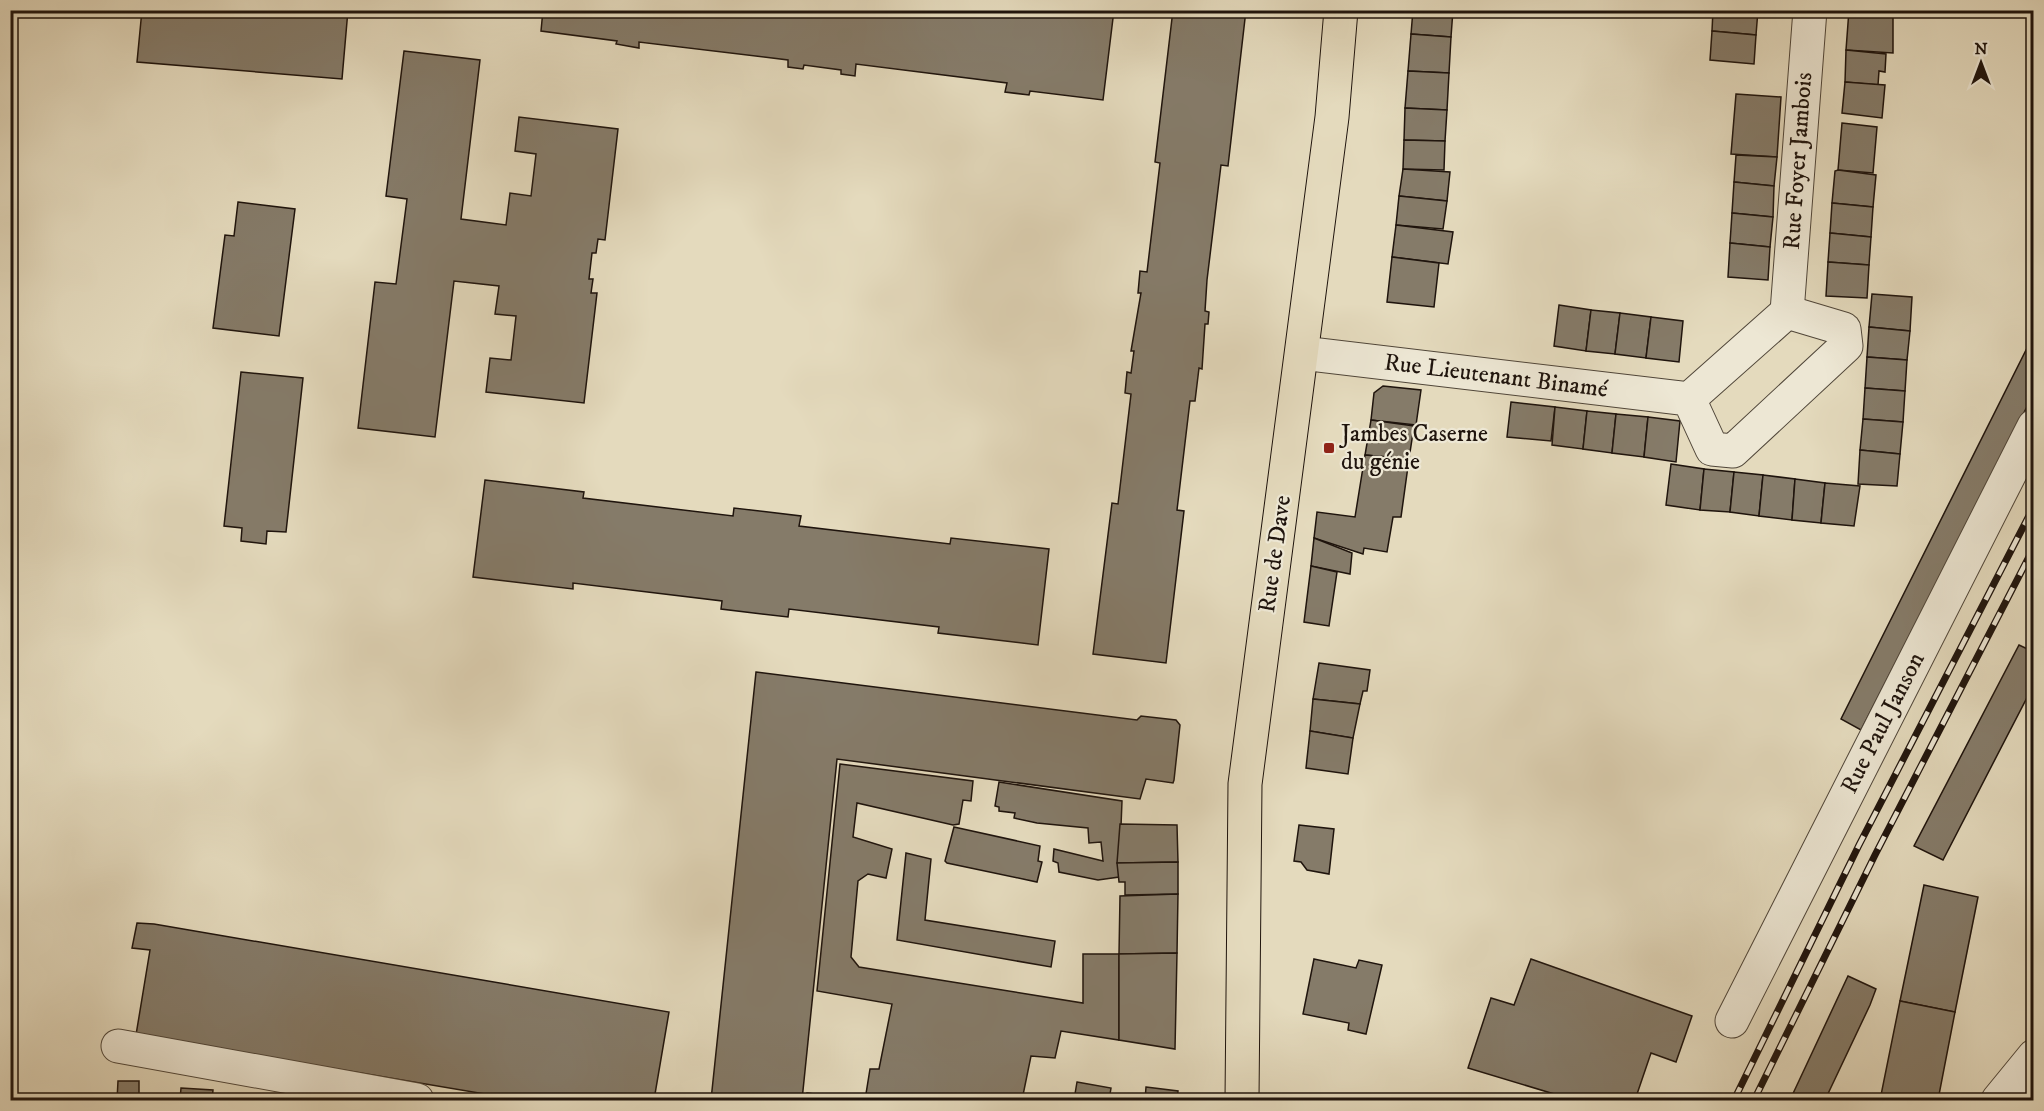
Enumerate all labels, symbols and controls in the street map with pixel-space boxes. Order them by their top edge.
north arrow [1951,33,2011,93]
text: N [1974,39,1988,59]
street label: Rue Foyer Jambois [1777,71,1819,251]
street label: Rue Lieutenant Binamé [1382,347,1610,405]
place label: Jambes Caserne du génie [1339,419,1488,477]
marker: Jambes Caserne du génie [1322,441,1336,455]
street label: Rue de Dave [1252,493,1298,615]
street label: Rue Paul Janson [1835,647,1932,799]

